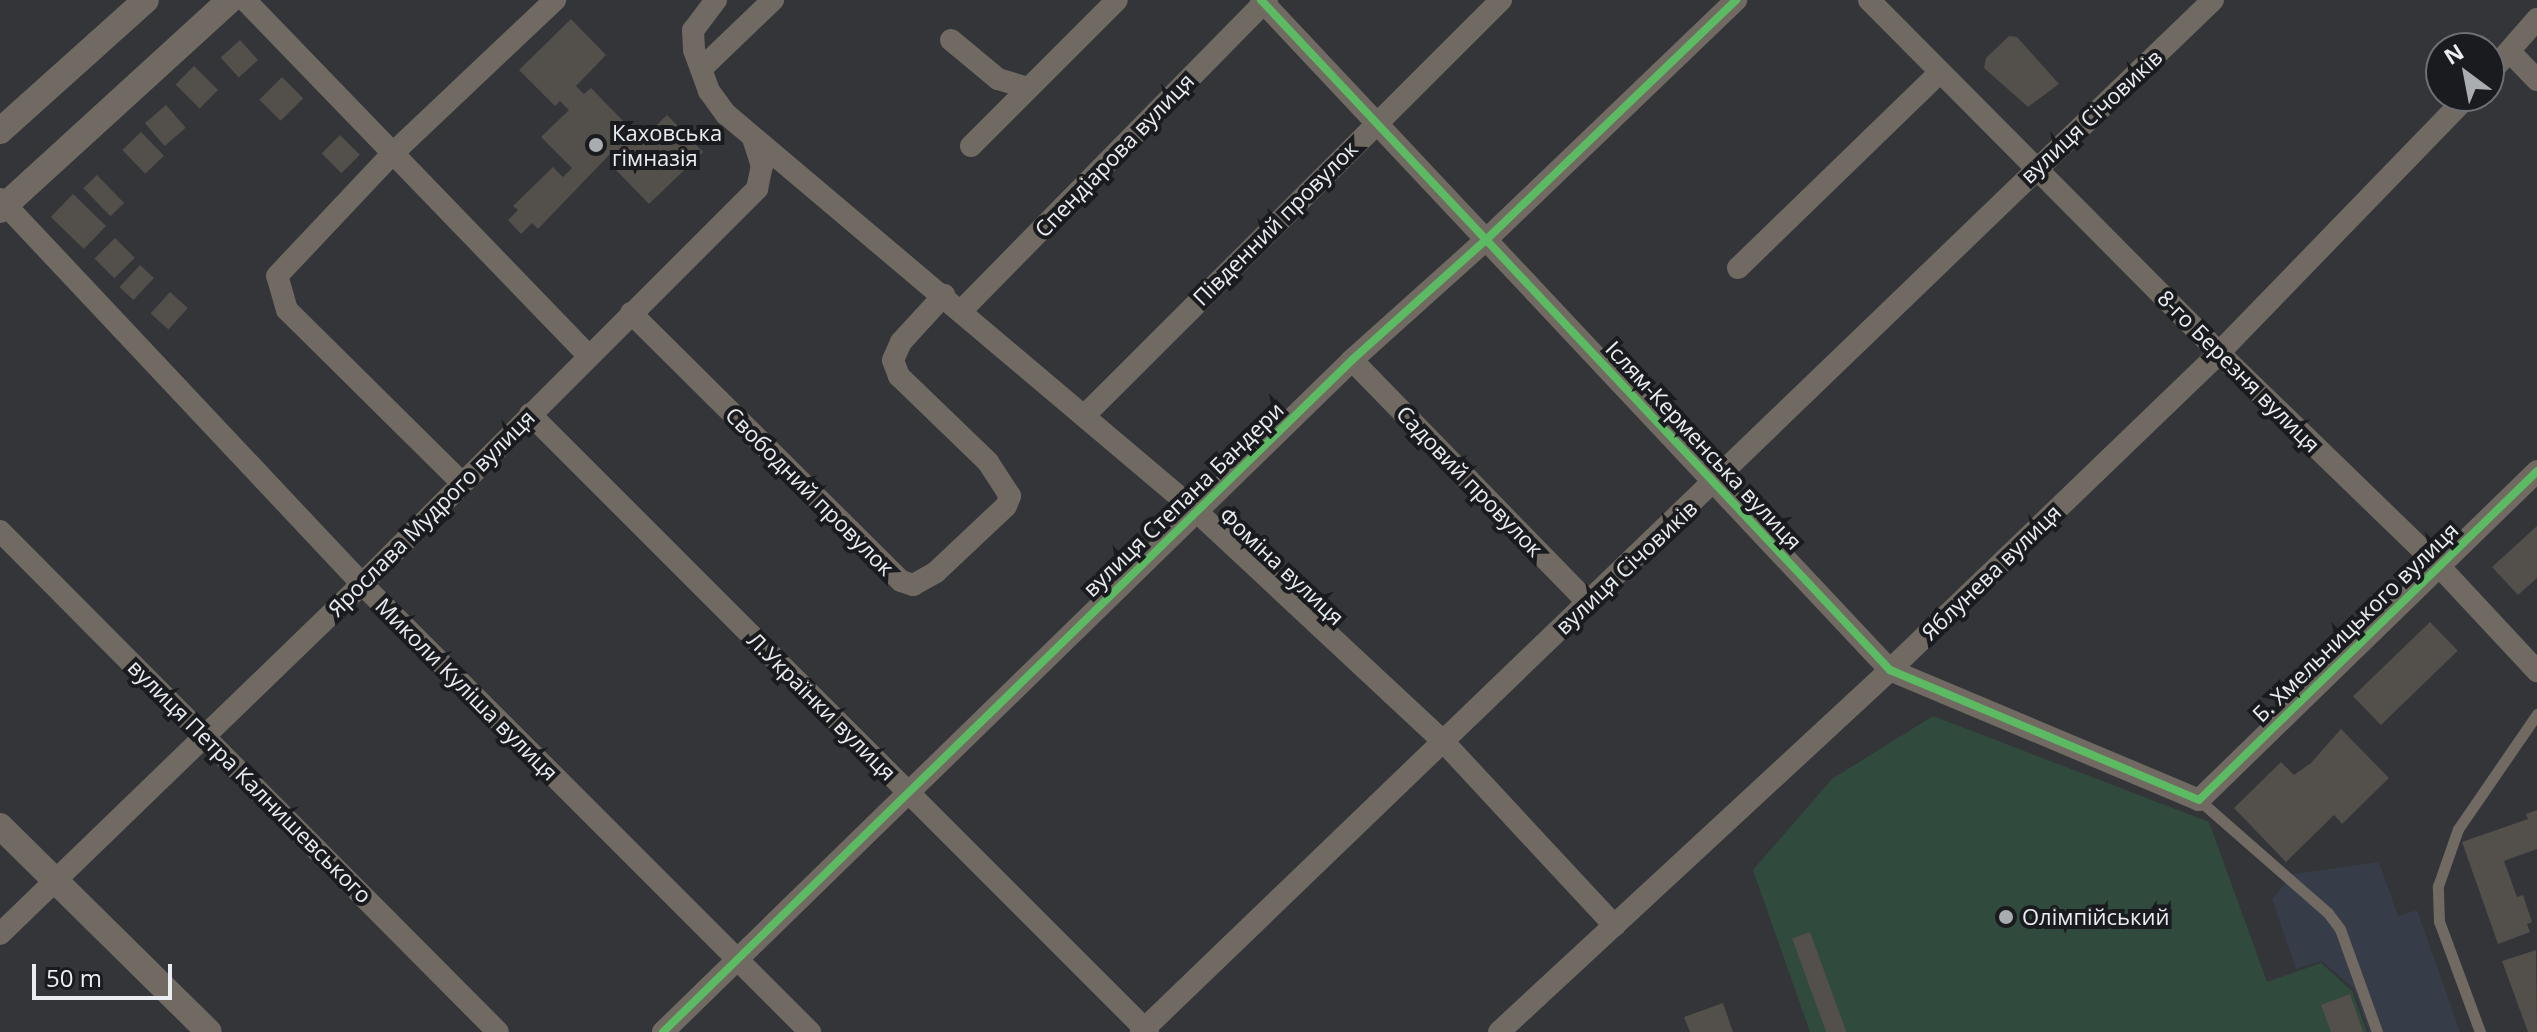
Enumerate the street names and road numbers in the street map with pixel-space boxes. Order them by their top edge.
street label: вулиця Січовиків [2015,44,2167,188]
street label: Спендіарова вулиця [1029,68,1199,242]
street label: Південний провулок [1187,135,1363,311]
street label: 8-го Березня вулиця [2152,284,2326,458]
street label: Іслям-Керменська вулиця [1600,335,1808,555]
street label: вулиця Степана Бандери [1077,396,1289,602]
street label: Садовий провулок [1391,400,1549,562]
street label: Свободний провулок [720,401,900,581]
street label: Ярослава Мудрого вулиця [322,404,540,622]
street label: вулиця Січовиків [1550,495,1702,639]
street label: Яблунева вулиця [1916,499,2066,645]
street label: Фоміна вулиця [1214,502,1350,630]
street label: Б. Хмельницького вулиця [2247,517,2463,727]
street label: Миколи Куліша вулиця [370,592,564,786]
street label: Л.Українки вулиця [742,626,902,786]
street label: вулиця Петра Калнишевського [123,654,377,908]

